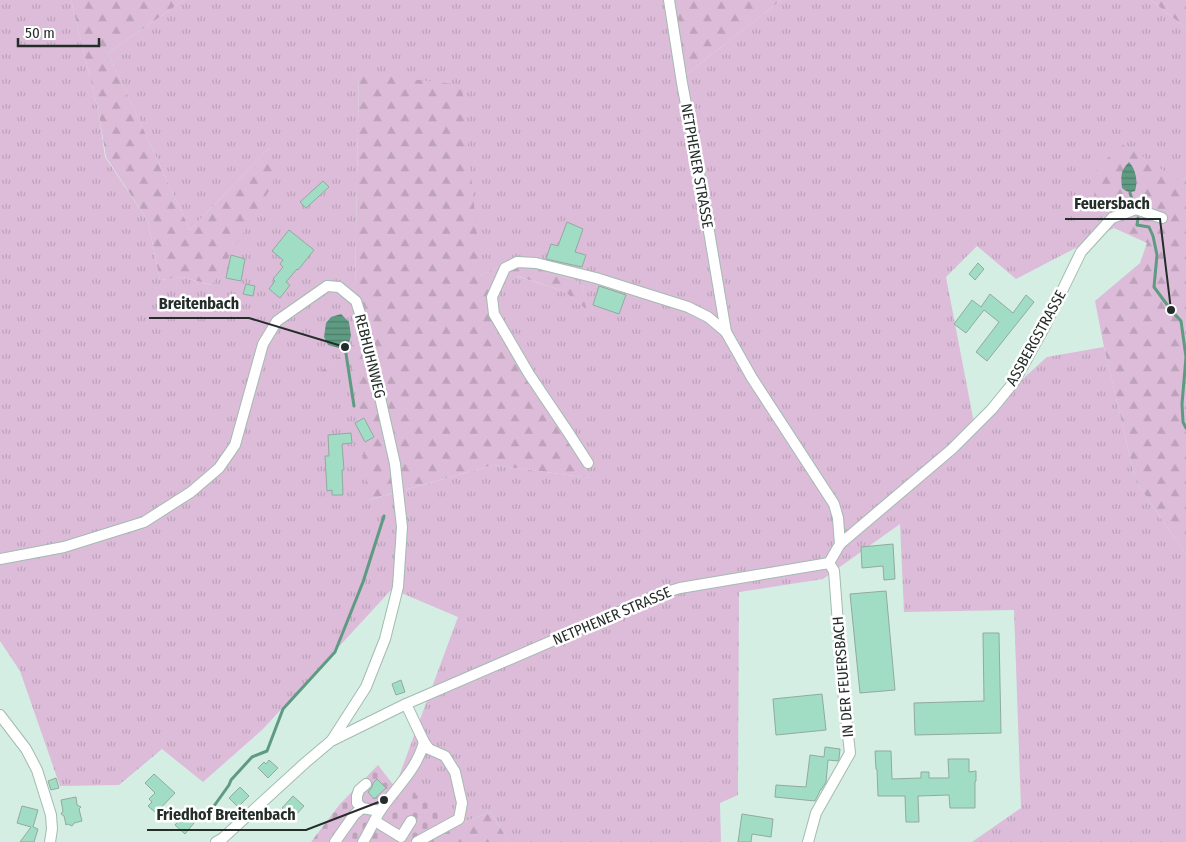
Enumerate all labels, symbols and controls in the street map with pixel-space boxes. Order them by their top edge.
scale bar [18,15,99,47]
text: 50 m [25,24,55,42]
street label: NETPHENER STRASSE [677,102,717,230]
callout: Feuersbach [1065,188,1160,219]
text: Feuersbach [1074,194,1150,213]
callout: Breitenbach [149,287,249,318]
street label: ASSBERGSTRASSE [1002,287,1070,389]
text: Breitenbach [159,294,239,313]
street label: REBHUHNWEG [351,312,389,400]
street label: NETPHENER STRASSE [550,583,674,649]
street label: IN DER FEUERSBACH [829,616,857,738]
callout: Friedhof Breitenbach [147,799,306,830]
text: Friedhof Breitenbach [156,805,296,824]

